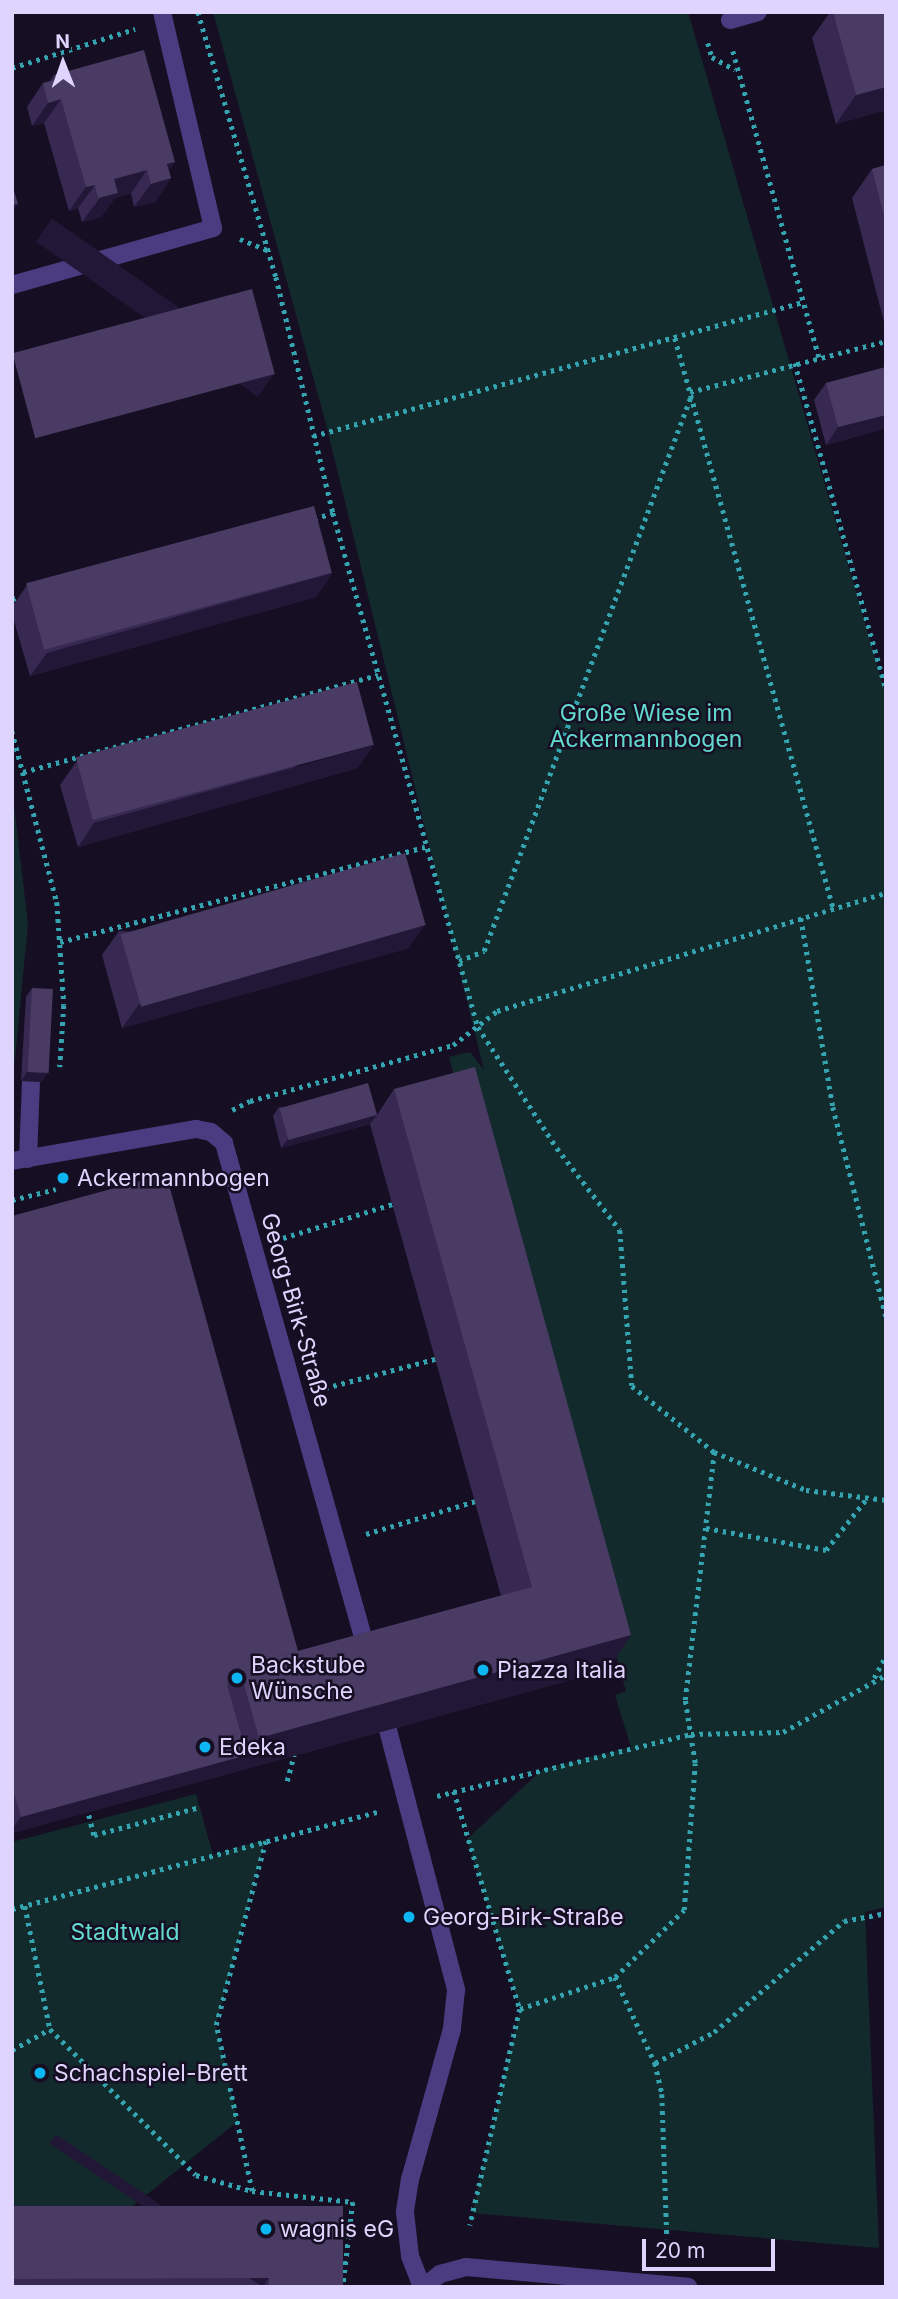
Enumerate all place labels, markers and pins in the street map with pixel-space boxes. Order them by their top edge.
place label: Ackermannbogen [77,1164,270,1192]
marker: Ackermannbogen [55,1170,71,1186]
place label: Backstube Wünsche [251,1651,365,1705]
place label: Piazza Italia [497,1656,626,1684]
marker: Piazza Italia [475,1662,491,1678]
marker: Backstube Wünsche [229,1670,245,1686]
place label: Edeka [219,1733,286,1761]
marker: Edeka [197,1739,213,1755]
place label: Georg-Birk-Straße [423,1903,624,1931]
marker: Georg-Birk-Straße [401,1909,417,1925]
place label: Schachspiel-Brett [54,2059,248,2087]
marker: Schachspiel-Brett [32,2065,48,2081]
place label: wagnis eG [280,2215,394,2243]
marker: wagnis eG [258,2221,274,2237]

